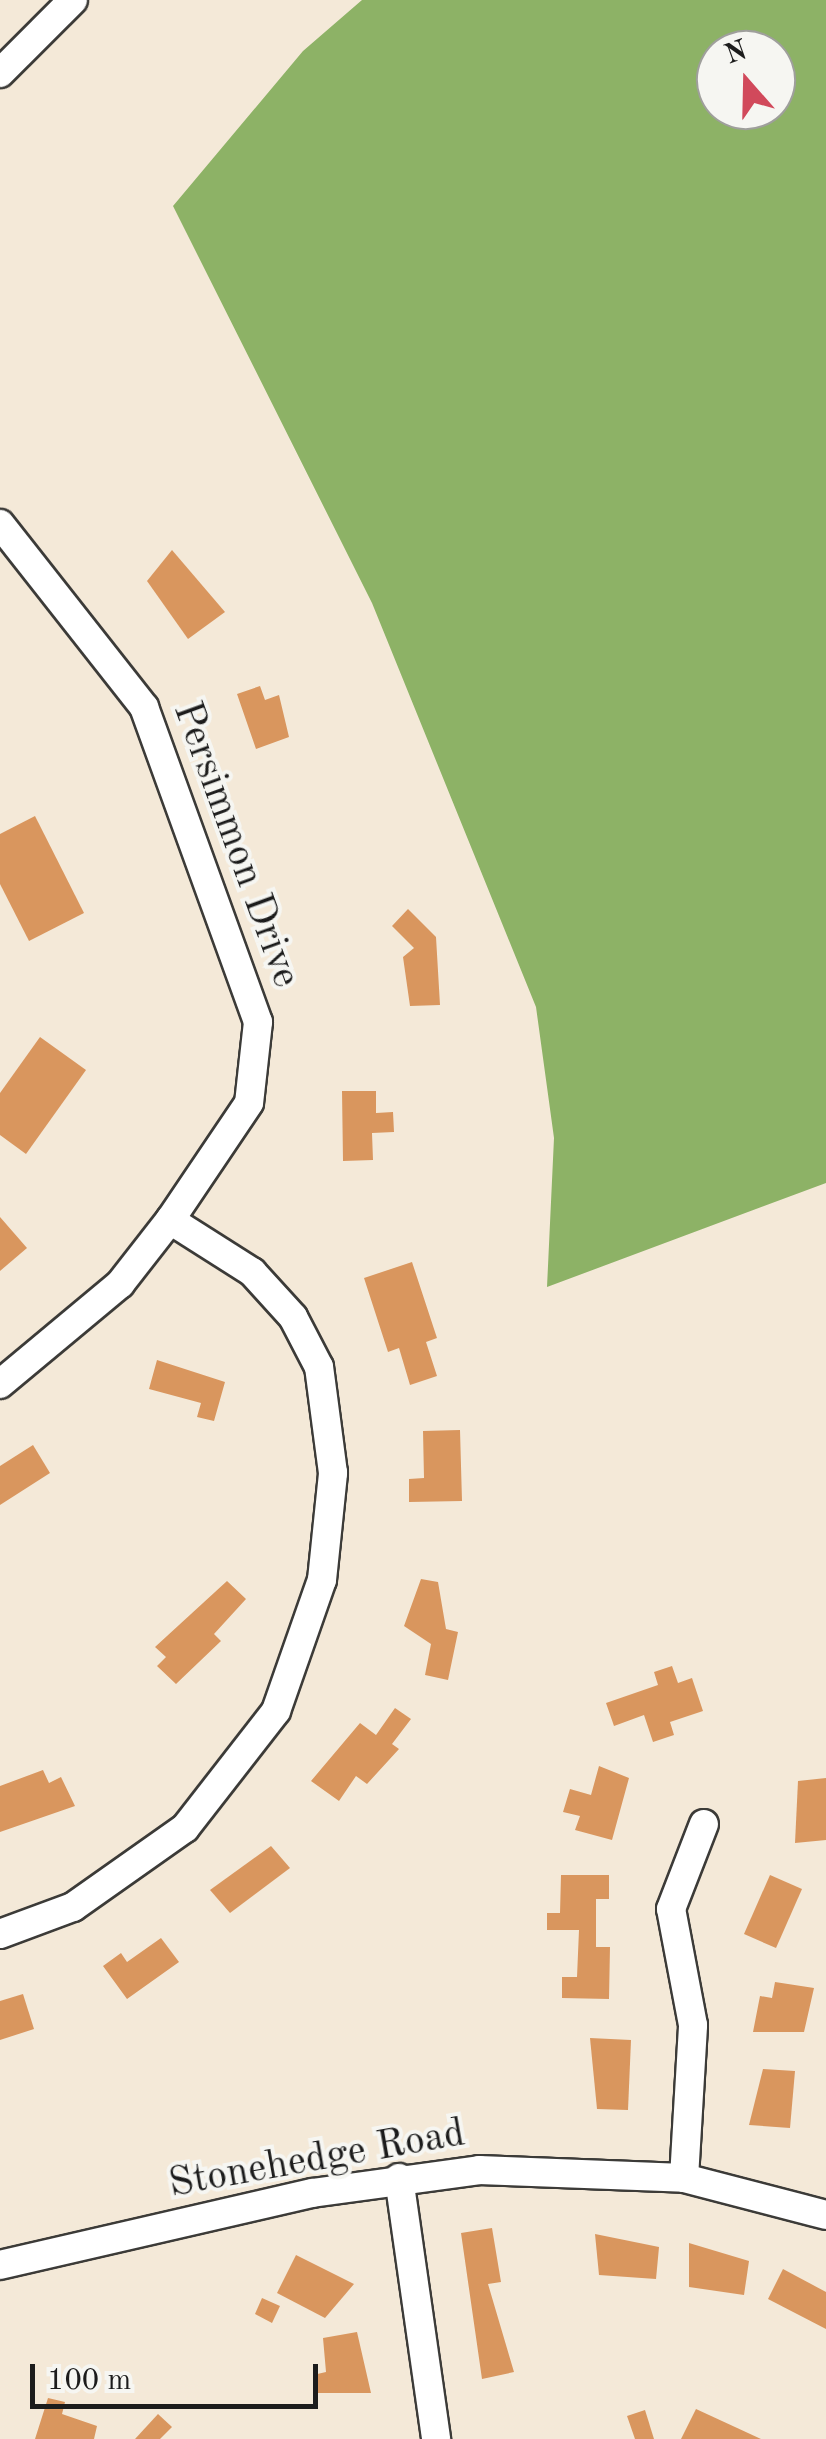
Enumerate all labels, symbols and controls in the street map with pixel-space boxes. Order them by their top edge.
north arrow [696,30,796,130]
text: N [722,37,751,71]
street label: Persimmon Drive [161,696,309,994]
street label: Stonehedge Road [165,2110,469,2210]
scale bar [35,2344,322,2406]
text: 100 m [47,2366,131,2396]

